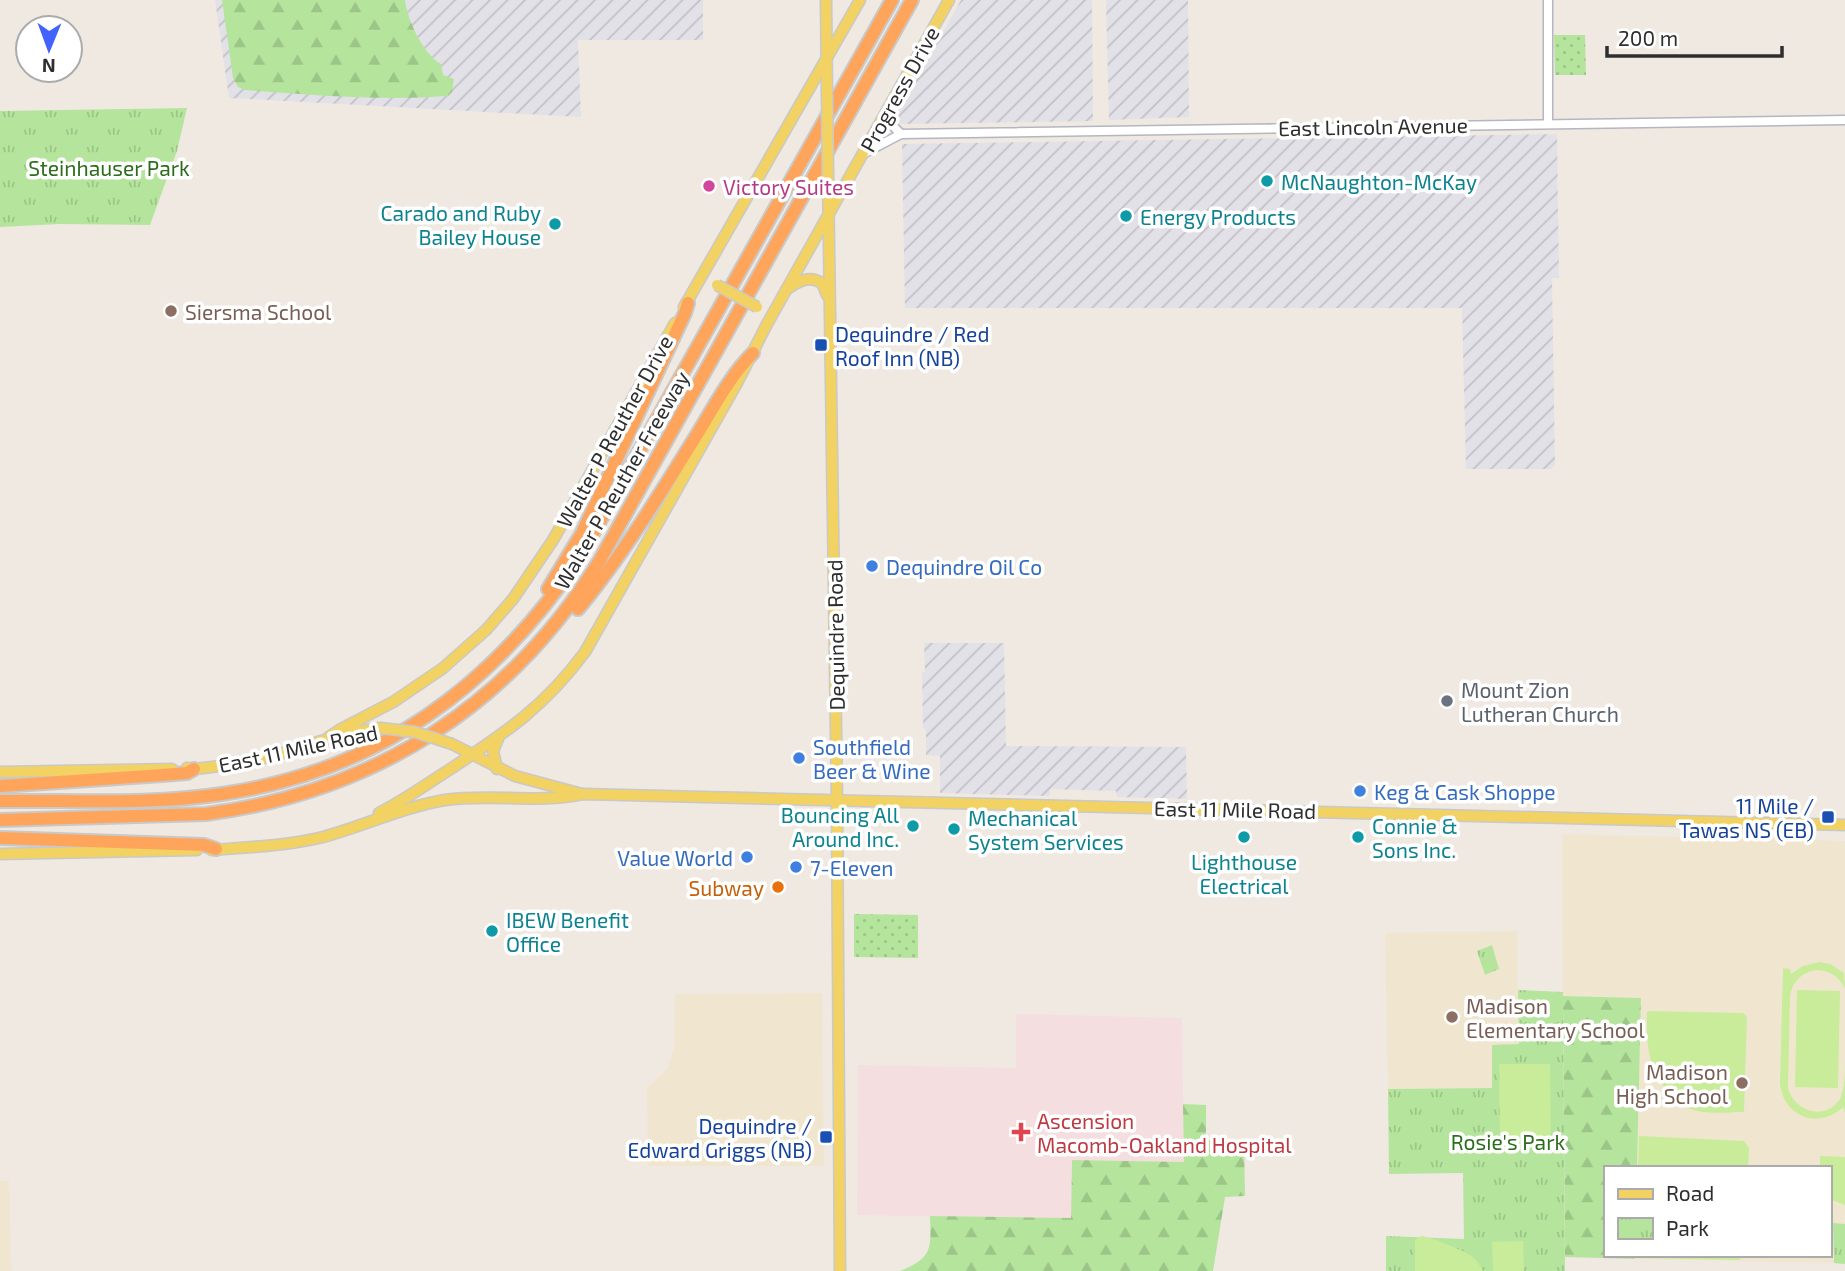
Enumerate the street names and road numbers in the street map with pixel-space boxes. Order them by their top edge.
street label: Progress Drive [854,22,944,156]
street label: East Lincoln Avenue [1278,112,1468,140]
street label: Walter P Reuther Drive [551,330,677,532]
street label: Walter P Reuther Freeway [548,366,694,594]
street label: Dequindre Road [821,559,849,711]
street label: East 11 Mile Road [216,719,380,777]
street label: East 11 Mile Road [1154,795,1316,823]

